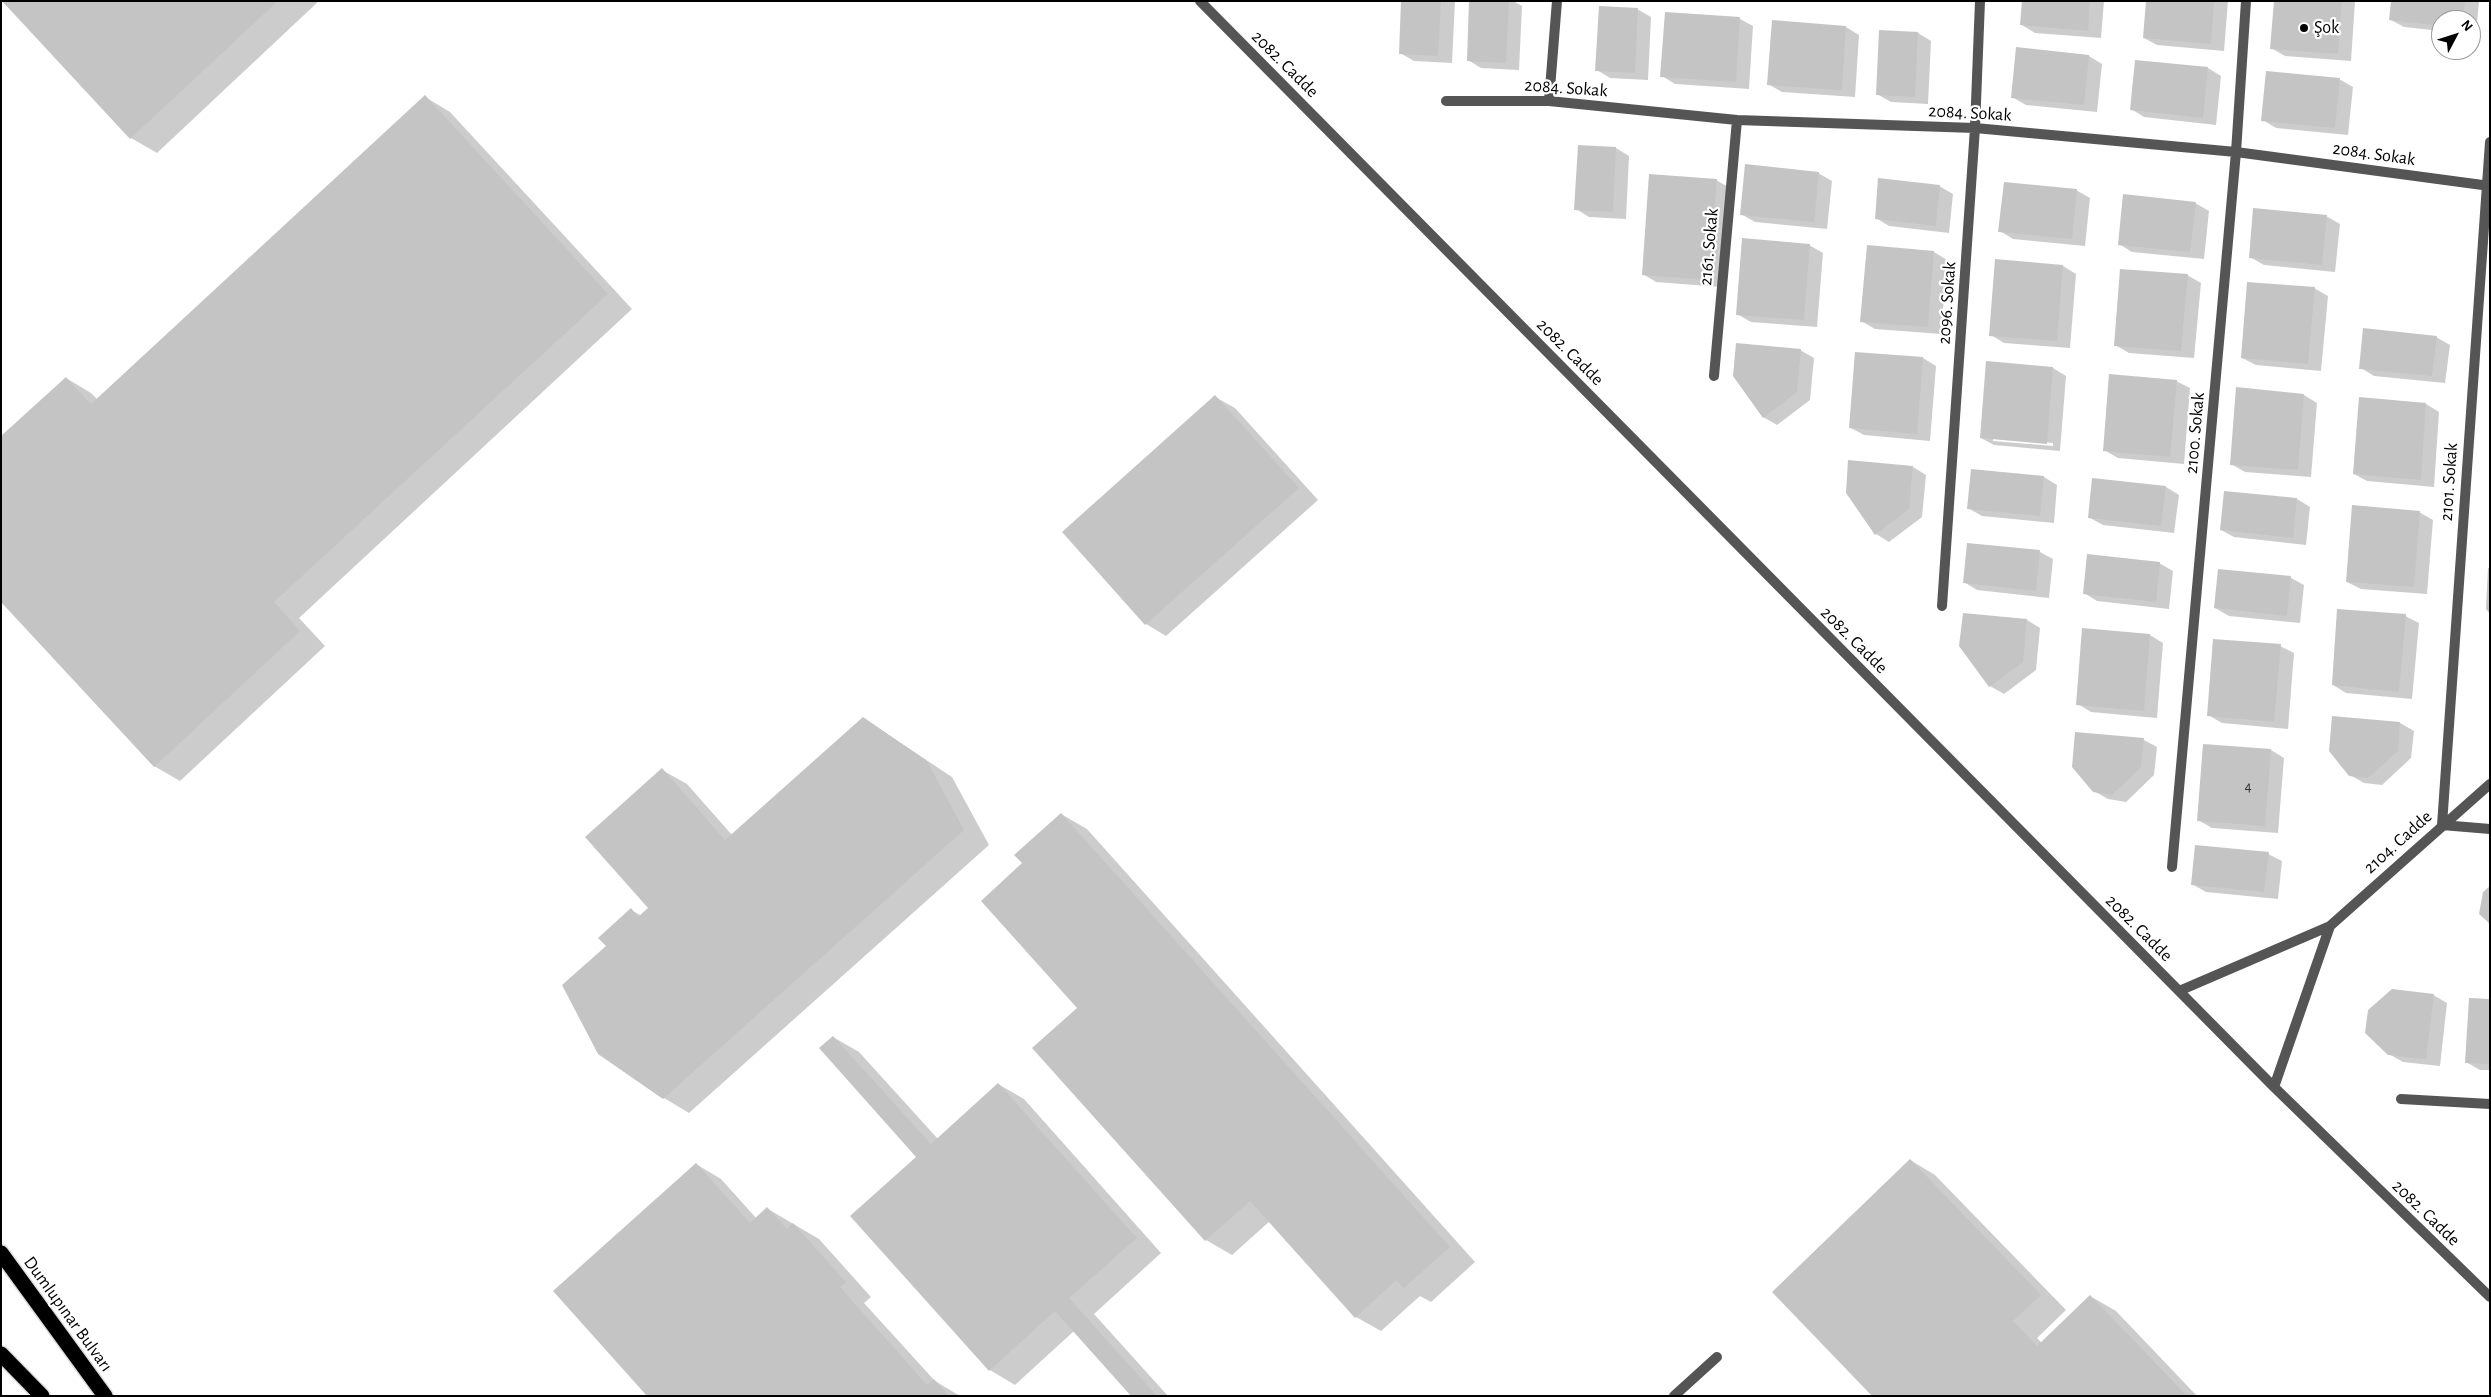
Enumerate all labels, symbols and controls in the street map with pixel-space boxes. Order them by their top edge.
north arrow [2431,10,2481,60]
place label: Şok [2314,17,2339,39]
text: N [2458,18,2475,34]
marker: Şok [2298,22,2310,34]
street label: 2082. Cadde [1247,26,1323,102]
street label: 2084. Sokak [1524,74,1608,102]
street label: 2084. Sokak [1928,100,2012,126]
street label: 2084. Sokak [2331,138,2417,170]
street label: 2161. Sokak [1695,207,1723,287]
street label: 2096. Sokak [1933,261,1961,345]
street label: 2082. Cadde [1532,314,1608,390]
street label: 2100. Sokak [2181,391,2209,475]
street label: 2101. Sokak [2435,442,2463,522]
street label: 2082. Cadde [1816,602,1892,678]
house number: 4 [2244,777,2252,795]
street label: 2104. Cadde [2359,806,2437,878]
street label: 2082. Cadde [2101,890,2177,966]
street label: 2082. Cadde [2388,1175,2464,1251]
street label: Dumlupınar Bulvarı [19,1252,117,1376]

